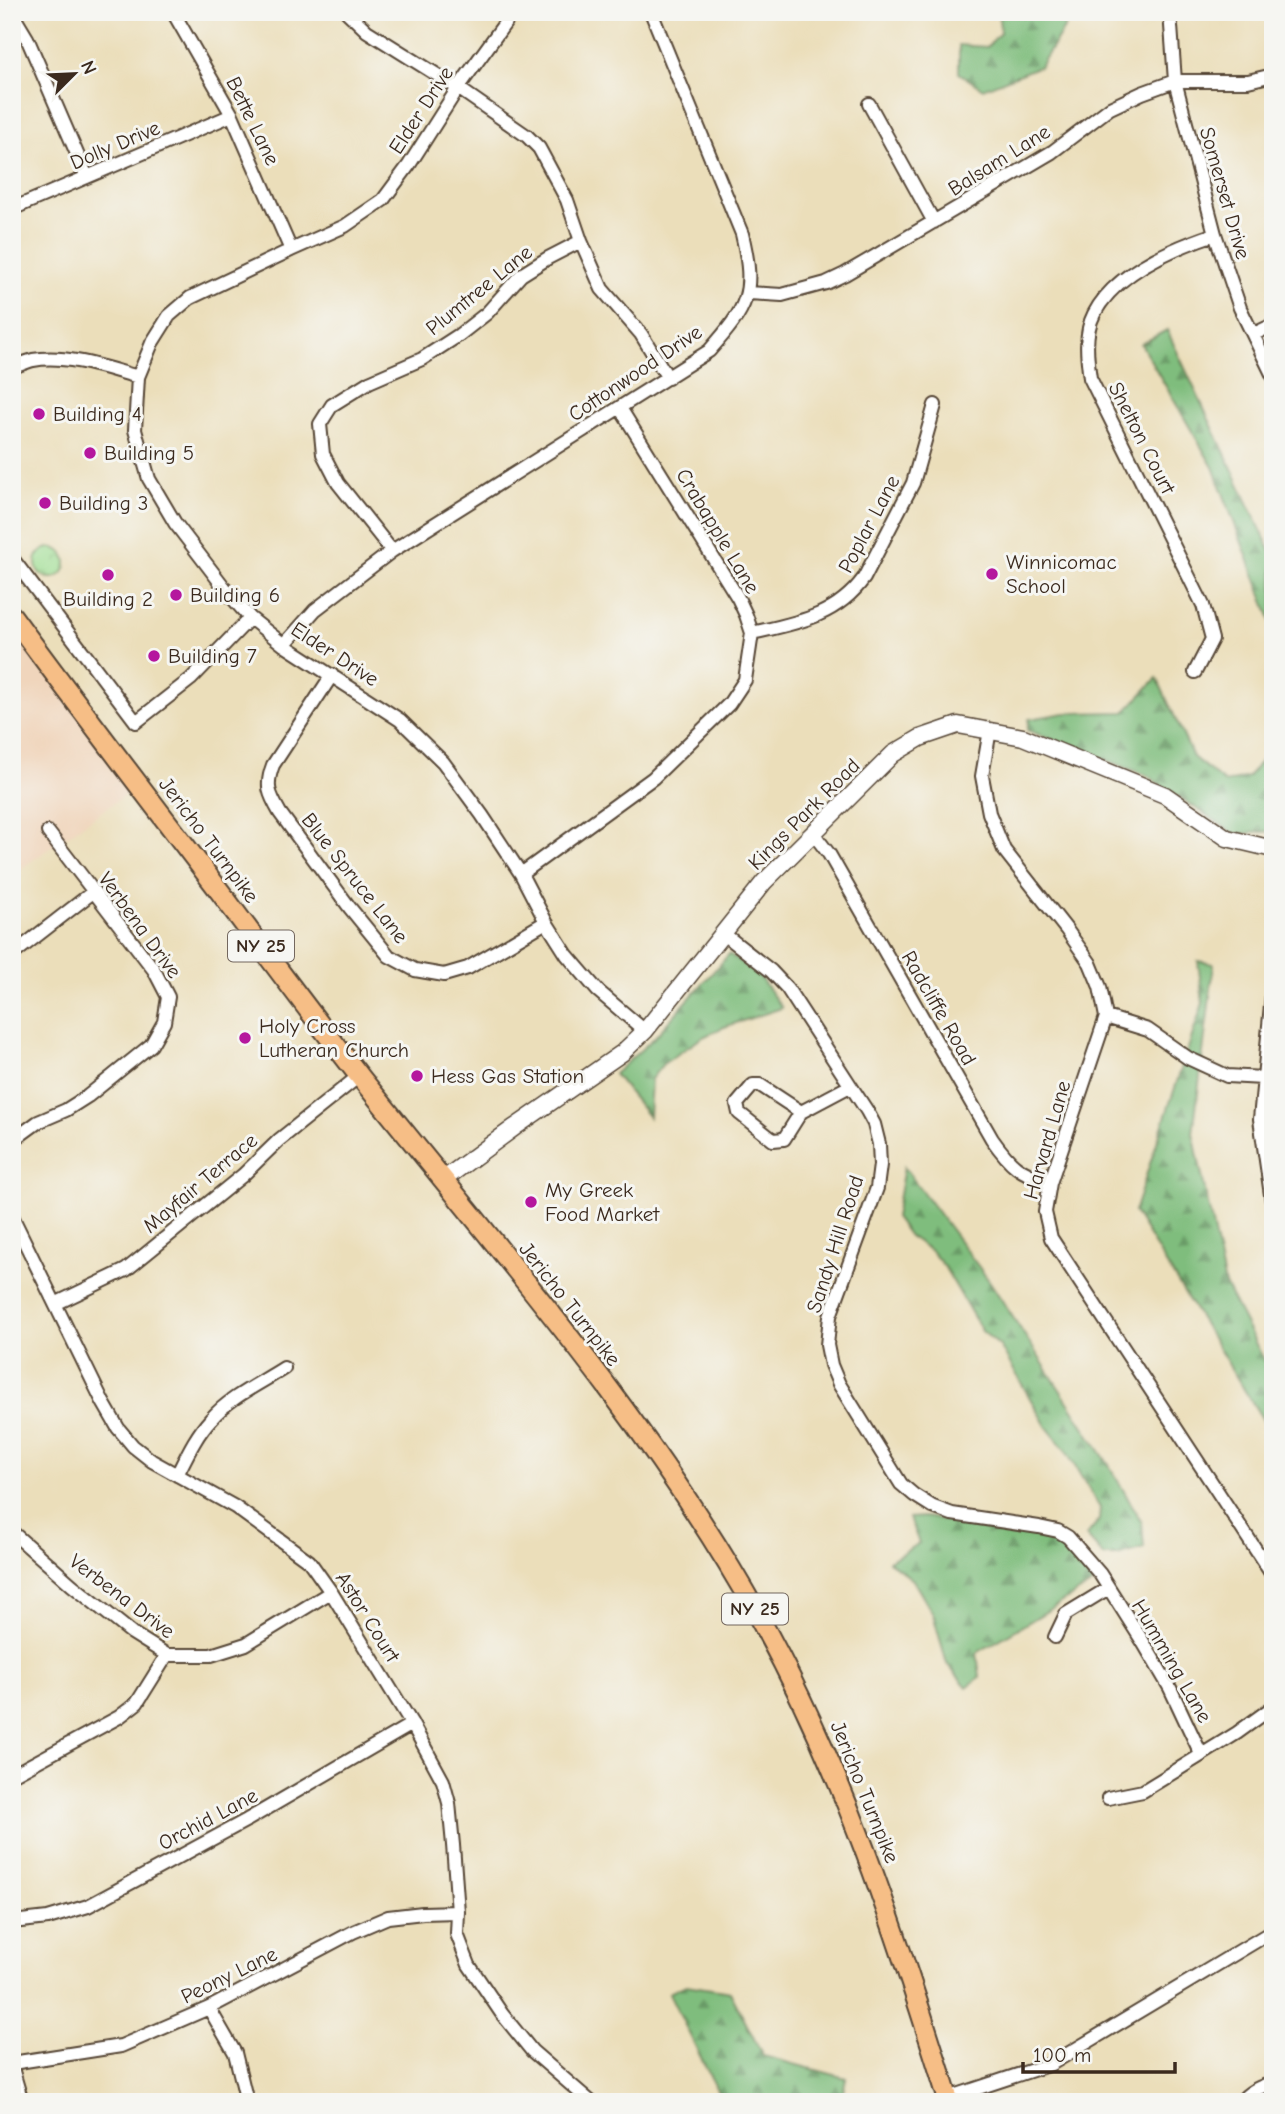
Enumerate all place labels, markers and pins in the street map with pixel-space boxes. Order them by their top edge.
place label: Building 4 [53,402,142,426]
marker: Building 4 [31,406,47,422]
place label: Building 5 [104,441,194,465]
marker: Building 5 [82,445,98,461]
place label: Building 3 [59,491,148,515]
marker: Building 3 [37,495,53,511]
place label: Winnicomac School [1006,550,1117,598]
marker: Winnicomac School [984,566,1000,582]
marker: Building 2 [100,567,116,583]
place label: Building 6 [190,583,280,607]
place label: Building 2 [63,587,153,611]
marker: Building 6 [168,587,184,603]
place label: Building 7 [168,644,257,668]
marker: Building 7 [146,648,162,664]
place label: Holy Cross Lutheran Church [259,1014,409,1062]
marker: Holy Cross Lutheran Church [237,1030,253,1046]
place label: Hess Gas Station [431,1064,584,1088]
marker: Hess Gas Station [409,1068,425,1084]
place label: My Greek Food Market [545,1178,660,1226]
marker: My Greek Food Market [523,1194,539,1210]

